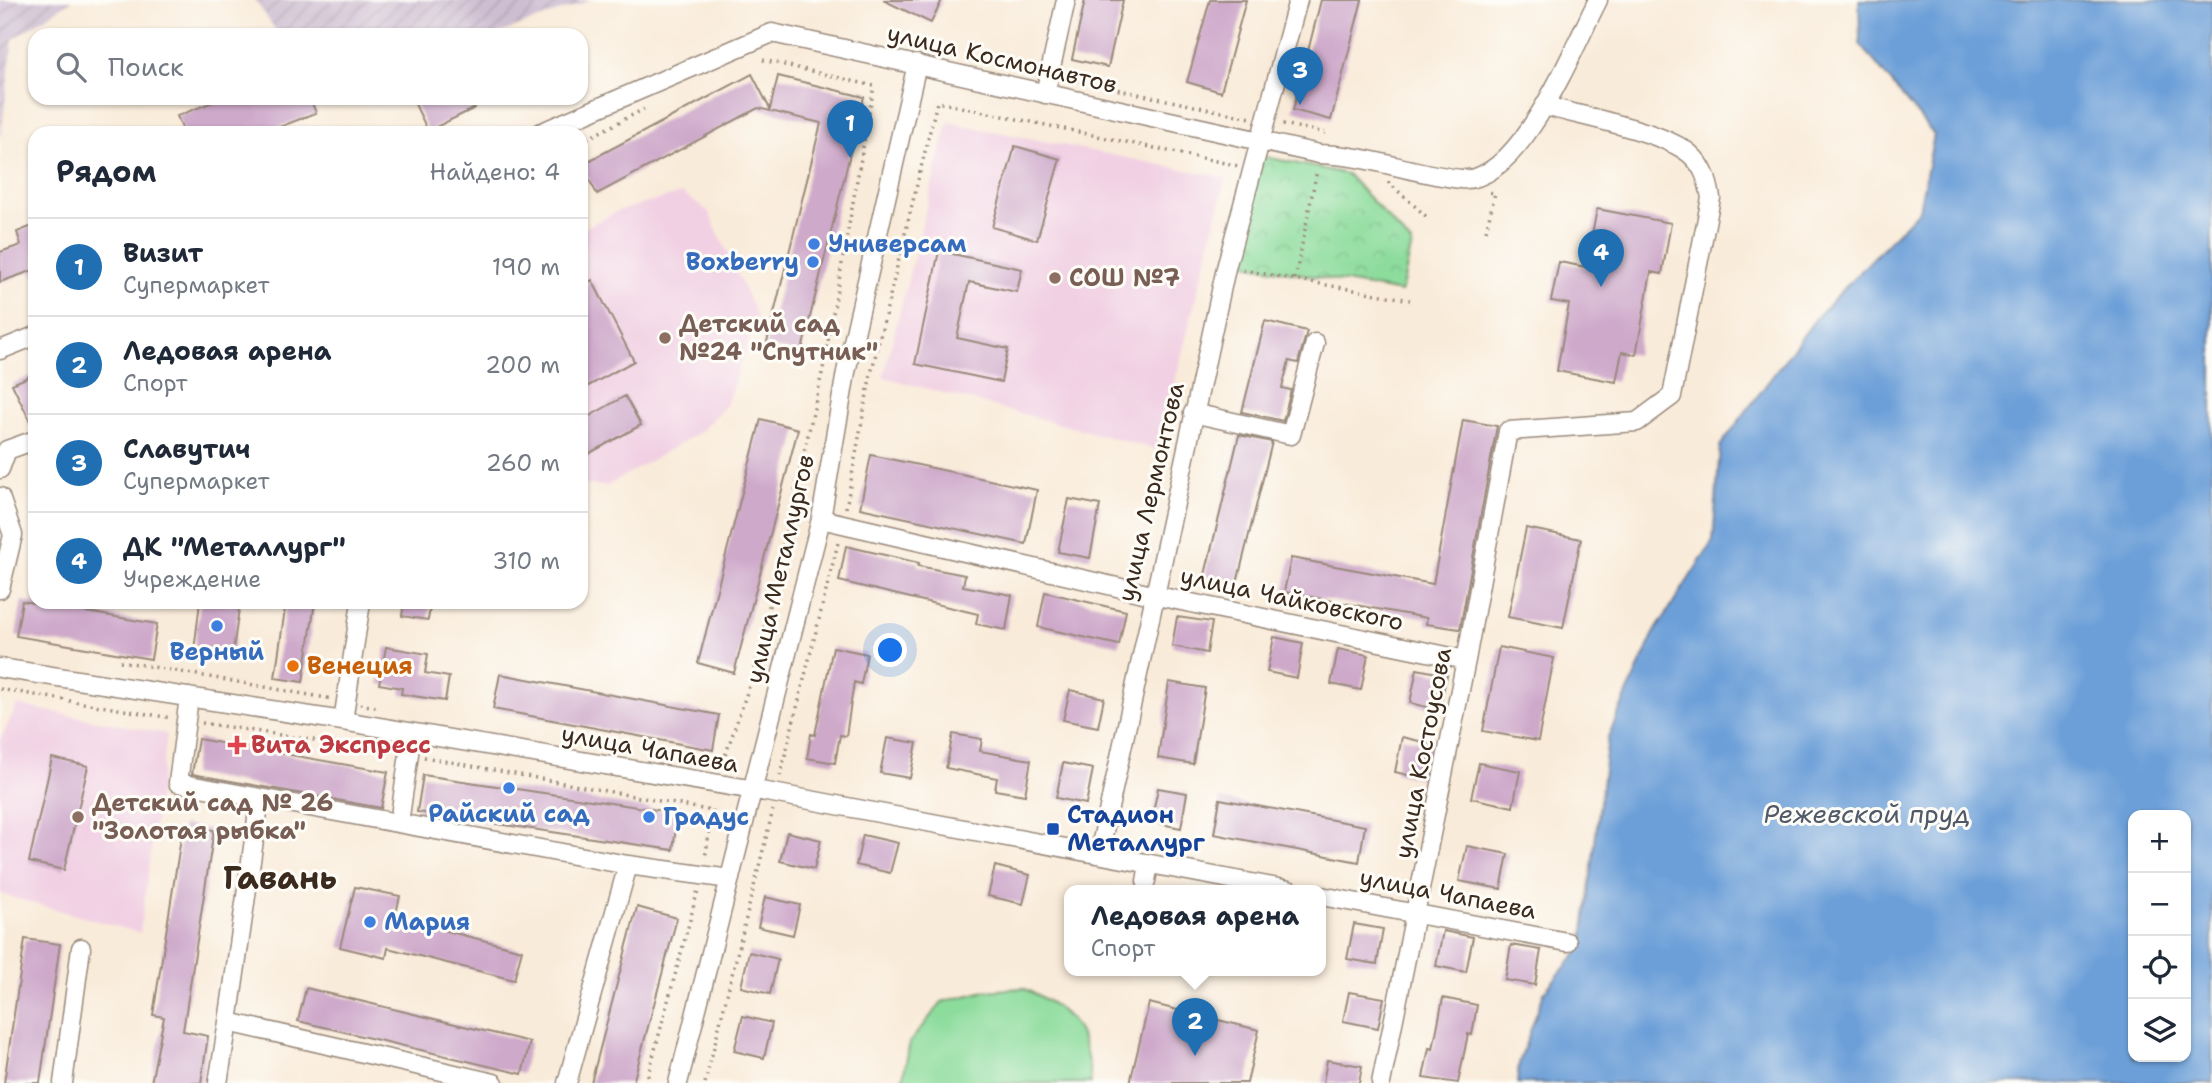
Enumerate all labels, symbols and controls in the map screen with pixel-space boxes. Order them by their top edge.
street label: улица Космонавтов [884,17,1120,101]
search box [28,28,588,105]
pin: 3 [1277,47,1323,105]
icon: search [52,48,90,86]
text: Поиск [108,49,184,84]
pin: 1 [827,100,873,158]
text: Рядом [56,151,156,192]
text: Найдено: 4 [430,157,560,187]
place label: Универсам [828,228,966,260]
pin: 4 [1578,229,1624,287]
text: Визит [123,235,203,270]
marker: Универсам [806,236,822,252]
place label: Boxberry [686,246,799,278]
text: 1 [74,252,84,282]
text: 190 m [492,252,560,282]
marker: Boxberry [805,254,821,270]
place label: СОШ №7 [1069,262,1180,294]
text: Супермаркет [123,270,270,300]
marker: СОШ №7 [1047,270,1063,286]
place label: Детский сад №24 "Спутник" [679,308,878,368]
marker: Детский сад №24 "Спутник" [657,330,673,346]
text: Ледовая арена [123,333,332,368]
text: 2 [71,350,87,380]
text: 200 m [485,350,560,380]
text: Спорт [123,368,188,398]
street label: улица Лермонтова [1110,379,1192,605]
text: Славутич [123,431,250,466]
text: 3 [71,448,87,478]
text: 260 m [486,448,560,478]
street label: улица Металлургов [738,451,822,687]
text: Супермаркет [123,466,270,496]
text: ДК "Металлург" [123,529,346,564]
text: 4 [71,546,87,576]
text: 310 m [492,546,560,576]
street label: улица Чайковского [1177,560,1407,638]
text: Учреждение [123,564,261,594]
marker: Верный [209,618,225,634]
your location [873,633,907,667]
place label: Верный [170,636,265,668]
street label: улица Костоусова [1387,645,1459,861]
place label: Венеция [307,650,413,682]
marker: Венеция [285,658,301,674]
street label: улица Чапаева [559,718,741,780]
place label: Вита Экспресс [251,729,431,761]
marker: Вита Экспресс [229,737,245,753]
marker: Райский сад [501,780,517,796]
place label: Детский сад № 26 "Золотая рыбка" [92,787,333,847]
water label: Режевской пруд [1764,796,1970,831]
place label: Райский сад [428,798,590,830]
place label: Стадион Металлург [1067,799,1206,859]
place label: Градус [663,801,749,833]
marker: Детский сад № 26 "Золотая рыбка" [70,809,86,825]
marker: Градус [641,809,657,825]
map controls [2128,810,2191,1062]
button: + [2128,810,2191,873]
marker: Стадион Металлург [1045,821,1061,837]
district label: Гавань [223,856,337,899]
street label: улица Чапаева [1357,861,1539,927]
button: − [2128,873,2191,936]
popup [1064,885,1326,976]
text: Ледовая арена [1091,898,1299,933]
place label: Мария [384,906,470,938]
marker: Мария [362,914,378,930]
text: Спорт [1091,933,1155,963]
button: locate [2128,936,2191,999]
pin: 2 [1172,998,1218,1056]
button: layers [2128,999,2191,1062]

